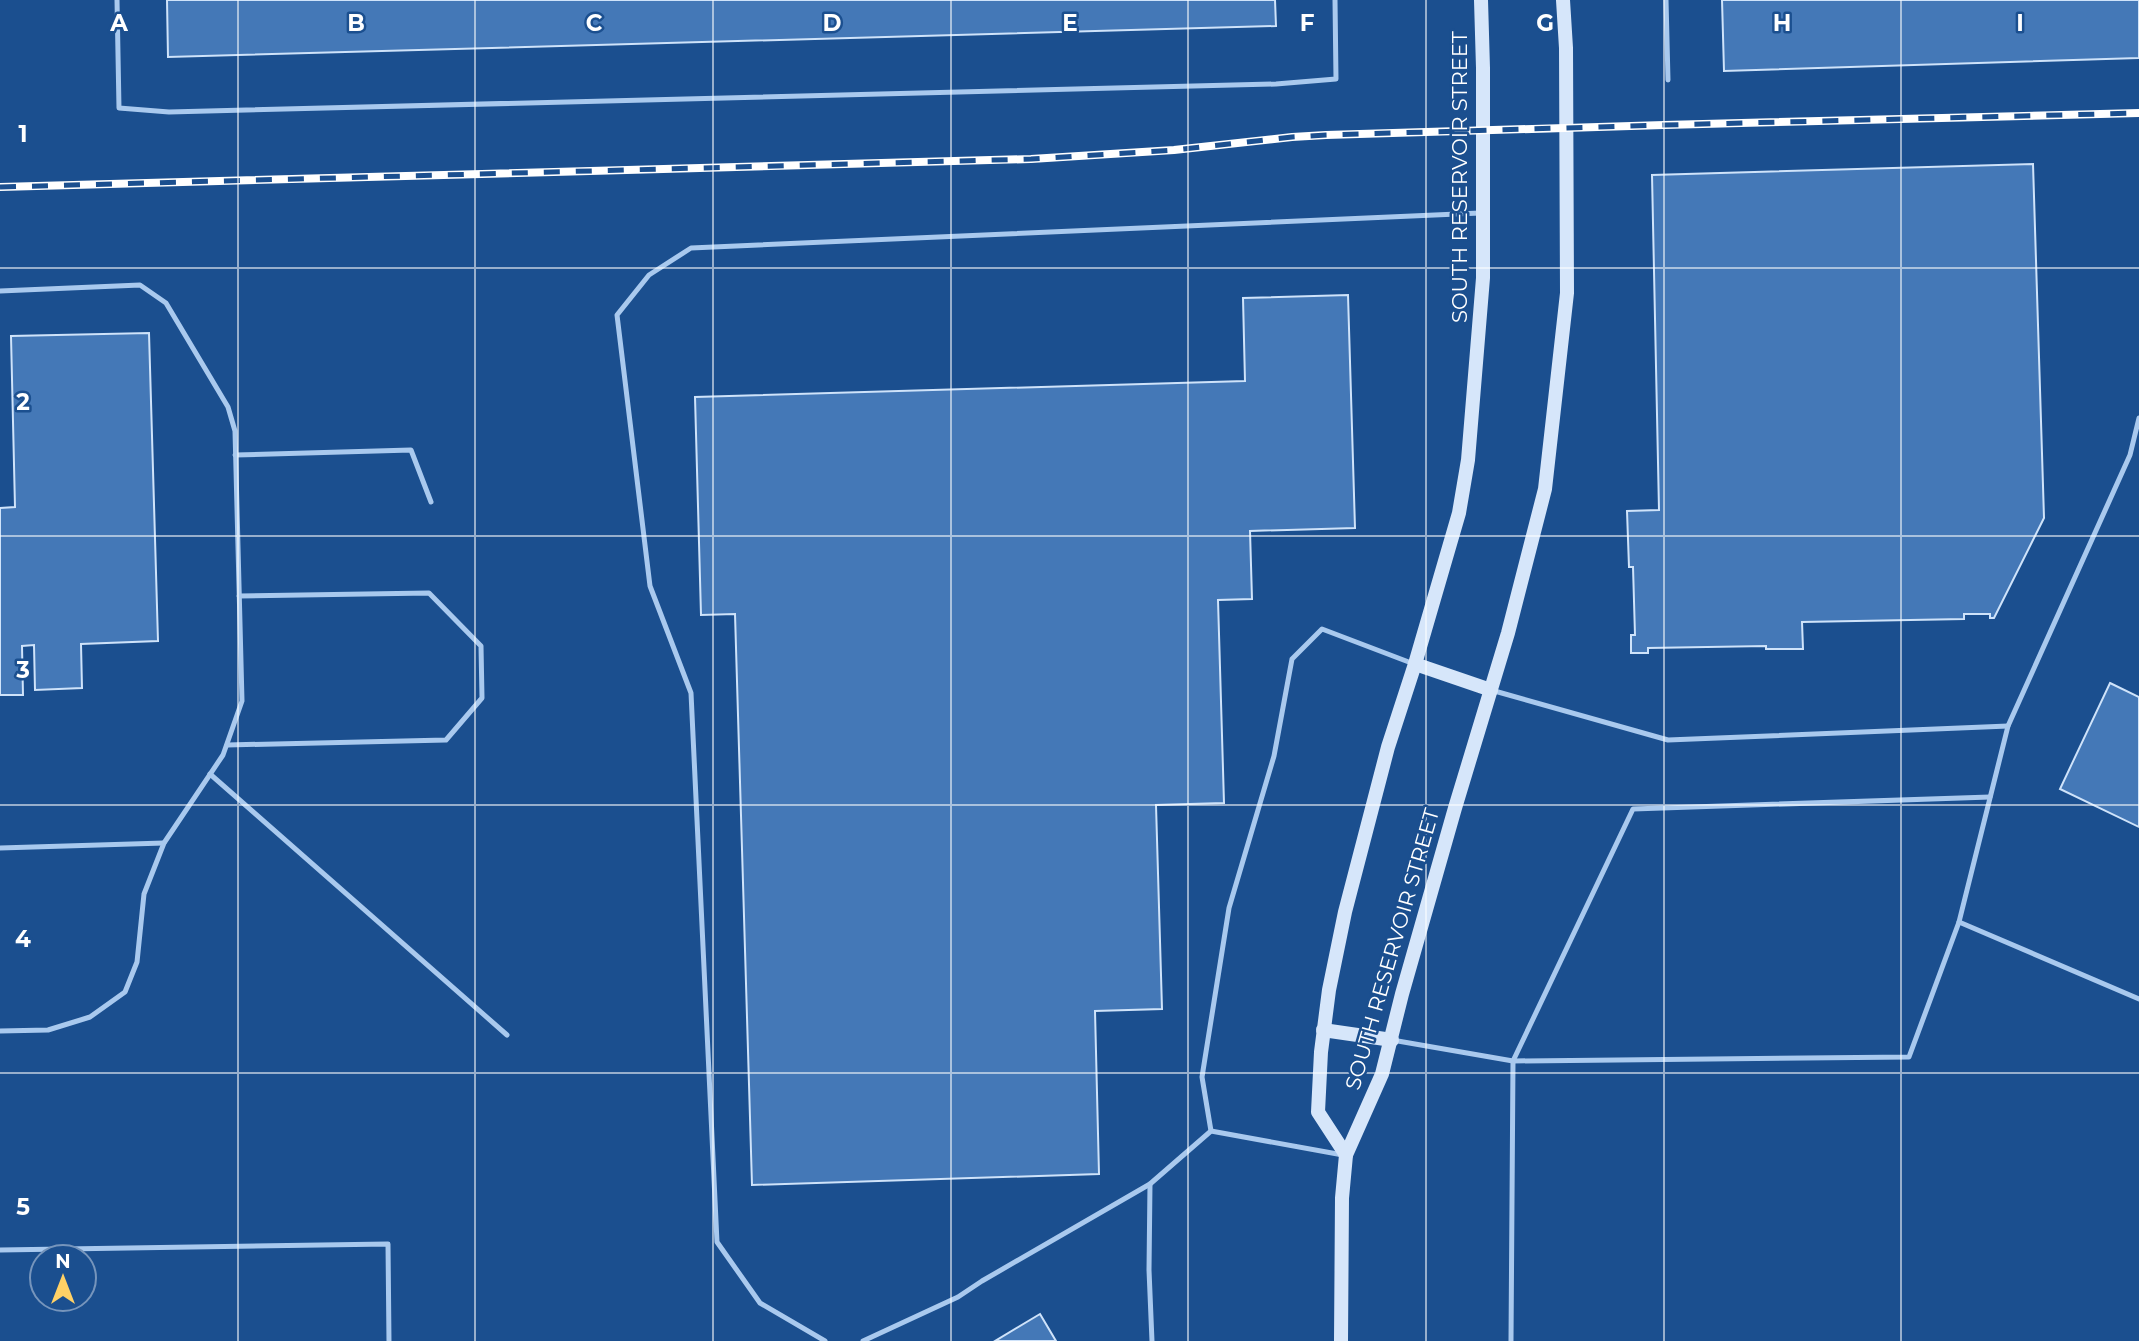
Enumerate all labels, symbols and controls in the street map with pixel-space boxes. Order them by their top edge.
text: A [109,9,128,37]
text: B [347,9,365,37]
text: C [586,9,603,37]
text: D [823,9,842,37]
text: E [1062,9,1078,37]
text: F [1300,9,1315,37]
text: G [1536,9,1554,37]
text: H [1773,9,1791,37]
text: I [2016,9,2024,37]
street label: SOUTH RESERVOIR STREET [1447,31,1472,323]
text: 1 [18,120,28,148]
text: 2 [16,388,30,416]
text: 3 [15,656,30,684]
street label: SOUTH RESERVOIR STREET [1340,805,1444,1093]
text: 4 [15,925,31,953]
text: 5 [16,1193,30,1221]
north arrow [28,1243,98,1313]
text: N [55,1250,71,1273]

